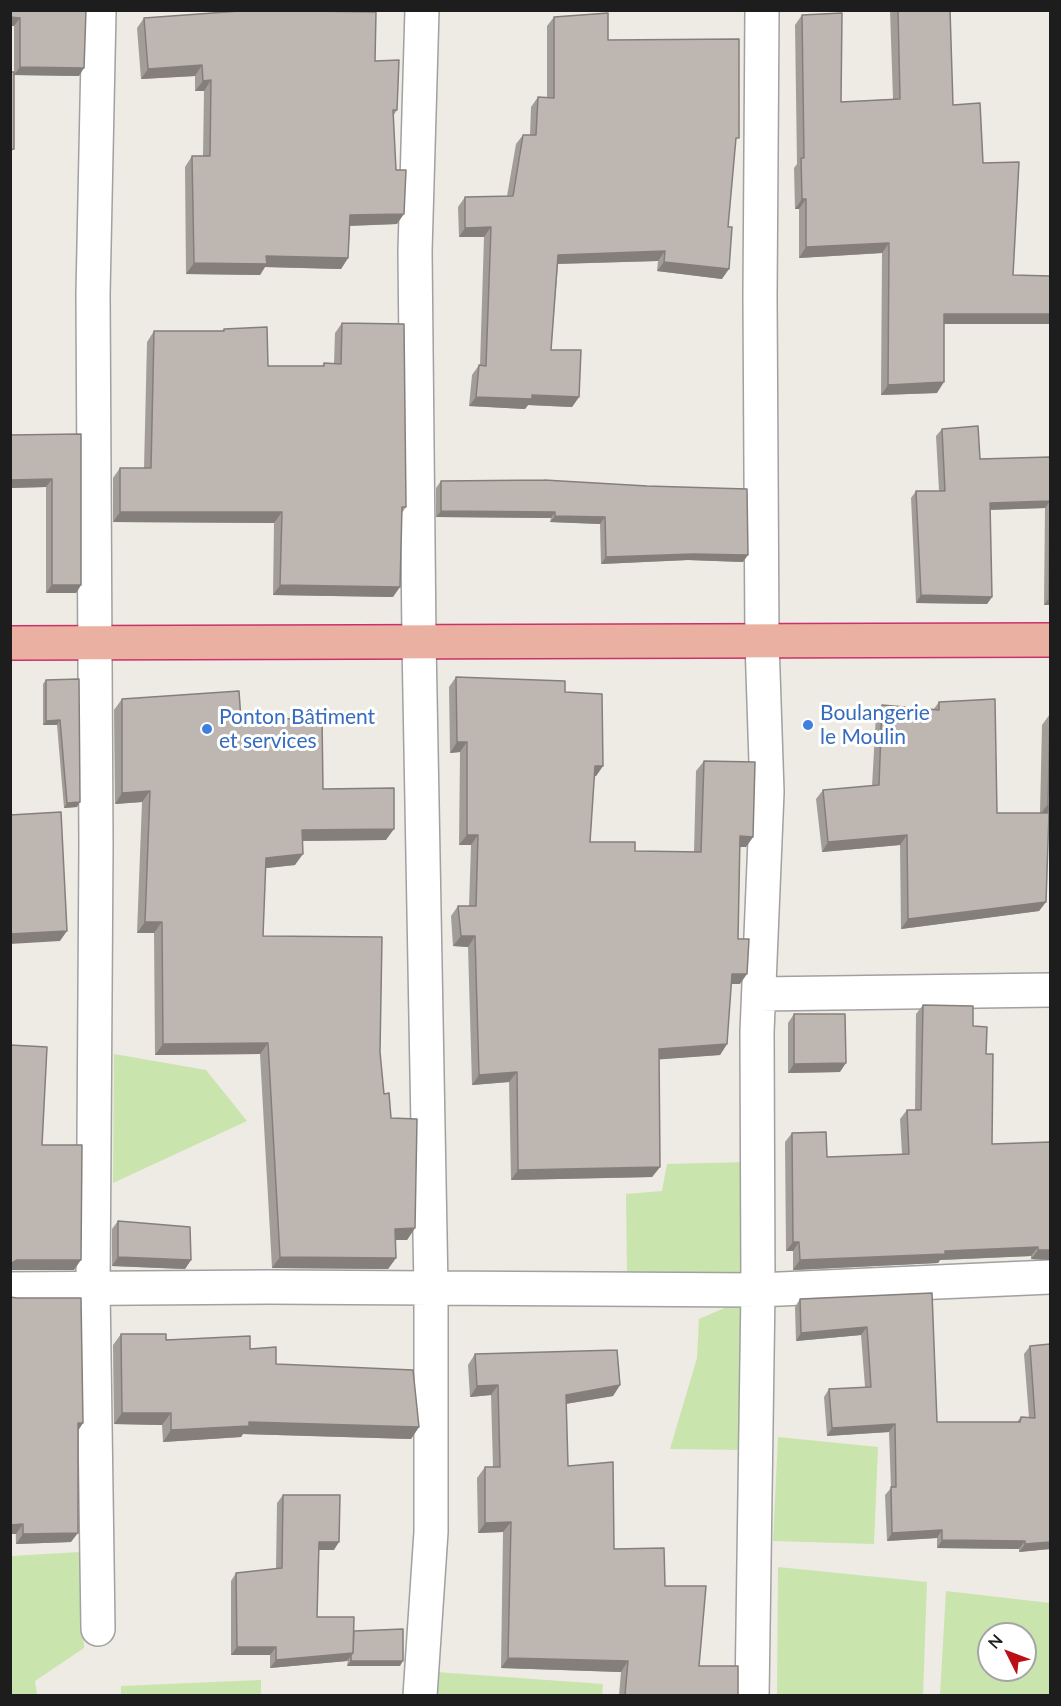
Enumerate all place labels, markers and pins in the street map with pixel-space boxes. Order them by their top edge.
place label: Boulangerie le Moulin [820,700,930,750]
place label: Ponton Bâtiment et services [219,704,375,754]
marker: Boulangerie le Moulin [801,718,815,732]
marker: Ponton Bâtiment et services [200,722,214,736]

